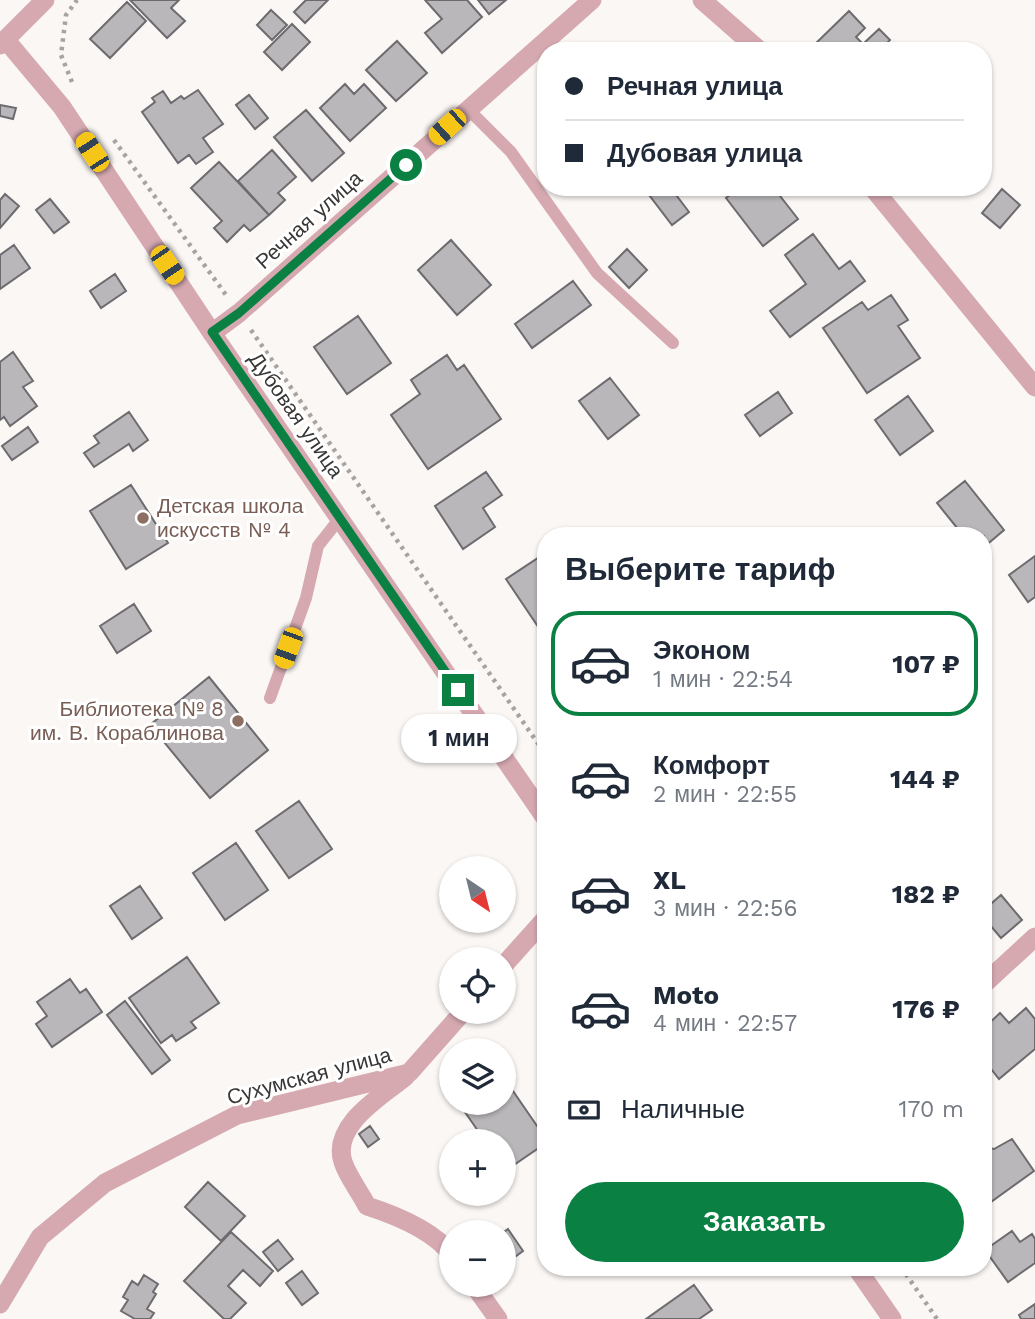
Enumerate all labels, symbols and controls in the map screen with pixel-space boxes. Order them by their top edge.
text: Речная улица [607,71,783,101]
car [425,105,470,149]
car [72,129,113,175]
text: Дубовая улица [607,138,802,168]
route start [390,149,422,181]
street label: Речная улица [250,165,367,274]
car [147,242,188,288]
street label: Дубовая улица [244,347,349,483]
place label: Детская школа искусств № 4 [157,493,304,542]
marker: Детская школа искусств № 4 [135,510,151,526]
text: Выберите тариф [565,550,836,588]
car [271,625,306,671]
icon: car [569,632,632,695]
text: Эконом [653,635,751,665]
text: 107 ₽ [892,649,960,679]
text: 1 мин · 22:54 [653,666,793,693]
route end [442,674,474,706]
place label: Библиотека № 8 им. В. Кораблинова [30,696,224,745]
marker: Библиотека № 8 им. В. Кораблинова [230,713,246,729]
callout: 1 мин [400,714,516,764]
text: 1 мин [428,725,490,752]
icon: car [569,747,632,810]
text: Комфорт [653,750,770,780]
text: 144 ₽ [890,764,960,794]
text: 2 мин · 22:55 [653,781,797,808]
north arrow [439,856,516,933]
map controls [439,856,516,1297]
icon: car [569,862,632,925]
text: XL [653,865,686,895]
text: 182 ₽ [892,879,960,909]
text: 3 мин · 22:56 [653,895,798,922]
button: locate [439,947,516,1024]
icon: car [569,977,632,1040]
text: Moto [653,980,719,1010]
text: 176 ₽ [892,994,960,1024]
text: 4 мин · 22:57 [653,1010,797,1037]
button: layers [439,1038,516,1115]
street label: Сухумская улица [224,1041,394,1109]
icon: cash [565,1091,603,1129]
text: Наличные [621,1094,745,1124]
text: 170 m [899,1096,964,1123]
button: + [439,1129,516,1206]
button: Заказать [565,1182,964,1262]
button: − [439,1220,516,1297]

